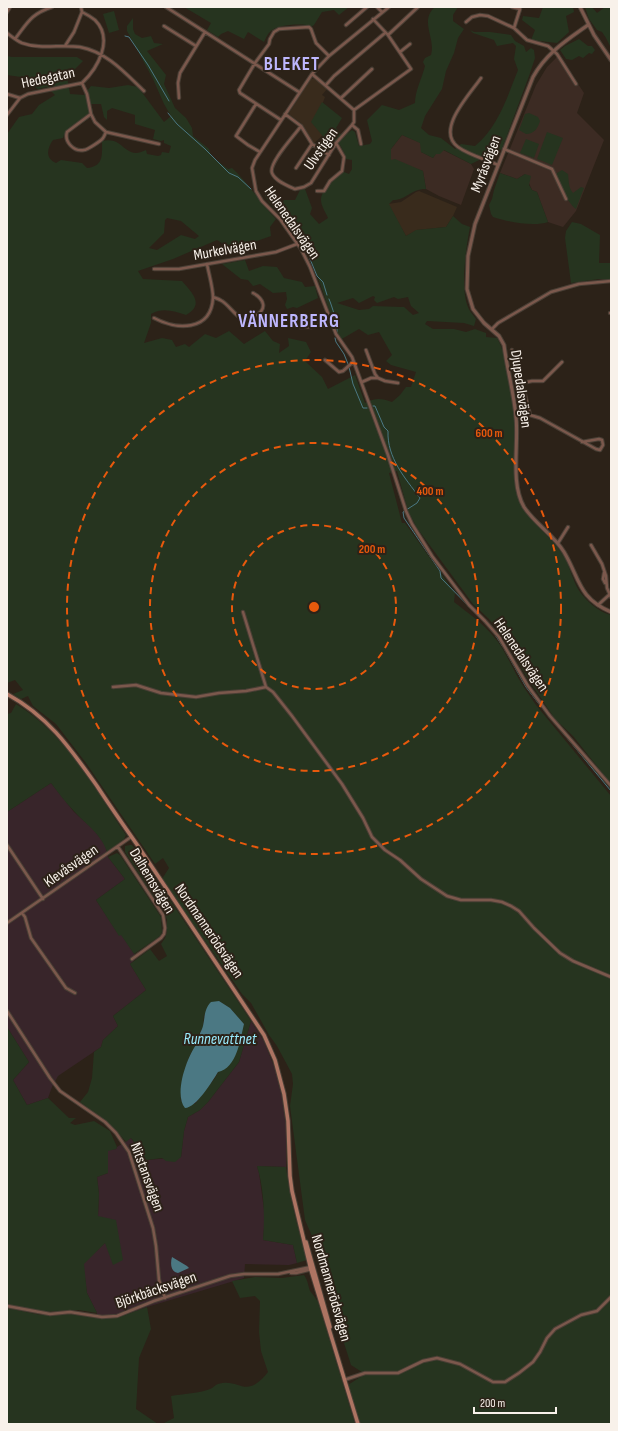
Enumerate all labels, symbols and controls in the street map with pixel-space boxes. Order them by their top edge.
district label: BLEKET [264,53,320,76]
street label: Hedegatan [20,63,76,93]
street label: Ulvstigen [300,124,342,174]
street label: Myråsvägen [466,133,506,195]
street label: Helenedalsvägen [260,183,324,263]
street label: Murkelvägen [192,235,258,265]
district label: VÄNNERBERG [238,310,340,333]
street label: Djupedalsvägen [506,349,536,429]
text: 600 m [476,426,502,441]
text: 400 m [417,484,443,499]
text: 200 m [359,542,385,557]
centre of rings [307,600,321,614]
street label: Helenedalsvägen [489,615,553,695]
street label: Klevåsvägen [40,840,102,892]
street label: Dalhemsvägen [125,845,179,917]
street label: Nordmannerödsvägen [170,880,248,982]
water label: Runnevattnet [184,1030,258,1049]
street label: Nitstansvägen [126,1140,168,1214]
street label: Nordmannerödsvägen [307,1232,355,1344]
street label: Björkbäcksvägen [113,1267,199,1313]
scale bar [474,1389,556,1415]
text: 200 m [480,1396,506,1411]

